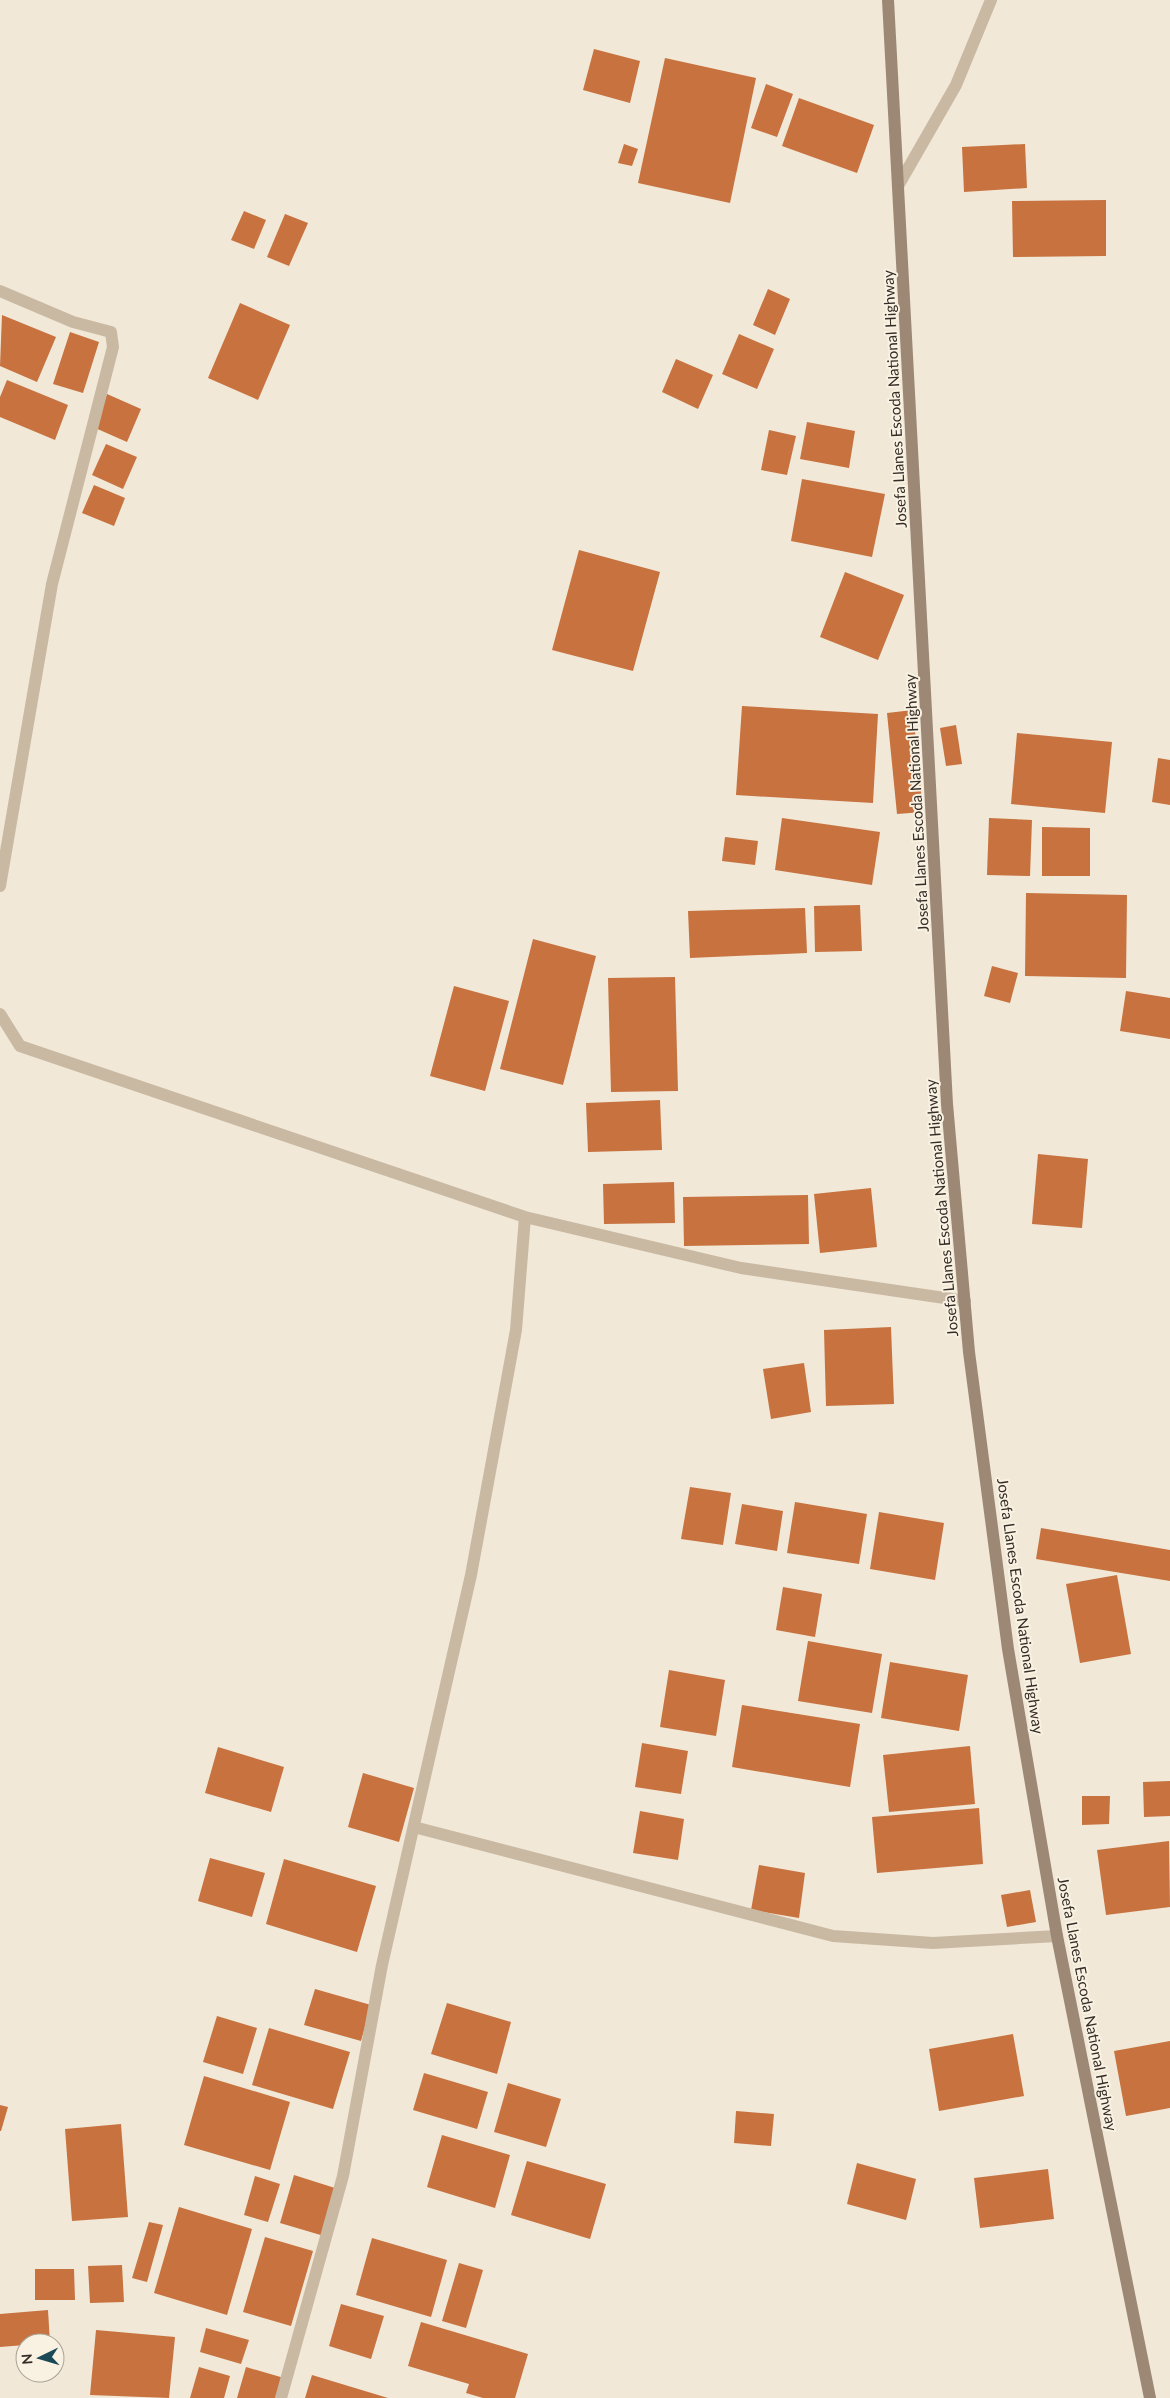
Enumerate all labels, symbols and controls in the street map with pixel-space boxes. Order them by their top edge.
street label: Josefa Llanes Escoda National Highway [878,269,910,528]
street label: Josefa Llanes Escoda National Highway [900,673,932,932]
street label: Josefa Llanes Escoda National Highway [921,1078,961,1337]
street label: Josefa Llanes Escoda National Highway [994,1477,1048,1735]
street label: Josefa Llanes Escoda National Highway [1055,1875,1122,2133]
north arrow [15,2333,65,2383]
text: N [18,2353,35,2365]

